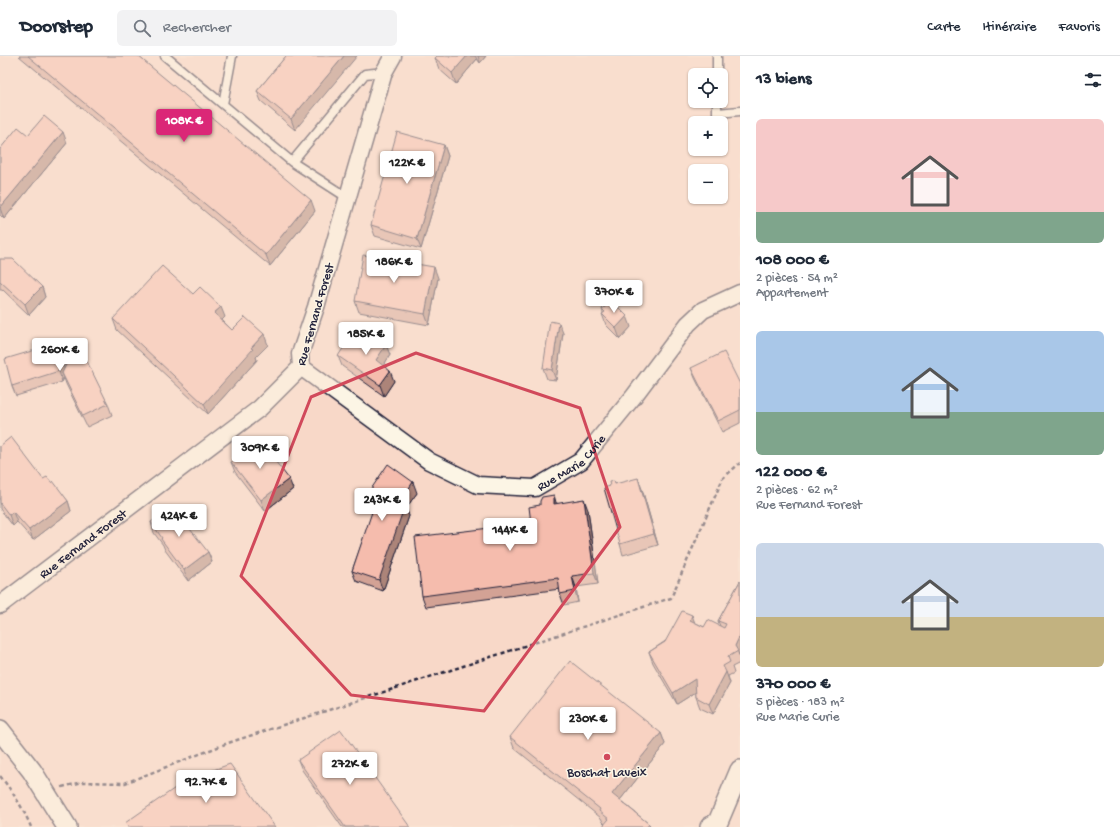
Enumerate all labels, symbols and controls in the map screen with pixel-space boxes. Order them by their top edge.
search box [117,10,397,46]
text: Doorstep [20,16,93,39]
icon: search [131,17,153,39]
text: Rechercher [163,19,231,37]
text: Carte [927,19,961,36]
text: Itinéraire [983,19,1036,36]
text: Favoris [1058,19,1100,36]
map controls [688,68,728,204]
button: locate [688,68,728,108]
icon: filters [1082,69,1104,91]
text: 13 biens [756,70,811,90]
pin: 108K € [151,109,217,143]
text: 108K € [165,114,203,129]
button: + [688,116,728,156]
icon: home [894,145,966,217]
pin: 122K € [374,151,440,185]
text: 122K € [389,156,425,171]
button: − [688,164,728,204]
pin: 186K € [361,250,427,284]
text: 108 000 € [756,251,829,271]
text: 186K € [376,255,412,270]
street label: Rue Fernand Forest [295,260,339,368]
text: 2 pièces · 54 m² [756,271,838,286]
pin: 370K € [581,280,647,314]
text: 370K € [595,285,633,300]
text: Appartement [756,286,828,301]
pin: 185K € [333,322,399,356]
text: 185K € [347,327,385,342]
pin: 260K € [27,338,93,372]
text: 260K € [41,343,79,358]
icon: home [894,357,966,429]
street label: Rue Marie Curie [535,432,610,495]
pin: 309K € [227,436,293,470]
text: 309K € [241,441,279,456]
text: 122 000 € [756,463,827,483]
text: 2 pièces · 62 m² [756,483,838,498]
pin: 243K € [349,488,415,522]
text: 243K € [363,493,401,508]
text: Rue Fernand Forest [756,498,862,513]
pin: 424K € [146,504,212,538]
street label: Rue Fernand Forest [37,506,132,583]
text: 424K € [161,509,197,524]
pin: 144K € [477,518,543,552]
text: 144K € [492,523,528,538]
icon: home [894,569,966,641]
text: 370 000 € [756,675,830,695]
text: 5 pièces · 183 m² [756,695,845,710]
pin: 230K € [555,707,621,741]
text: Rue Marie Curie [756,710,839,725]
text: 230K € [569,712,607,727]
pin: 272K € [317,752,383,786]
marker: Boschat Laveix [602,752,612,762]
text: 272K € [331,757,369,772]
place label: Boschat Laveix [566,766,647,781]
pin: 92.7K € [169,770,243,804]
text: 92.7K € [185,775,227,790]

